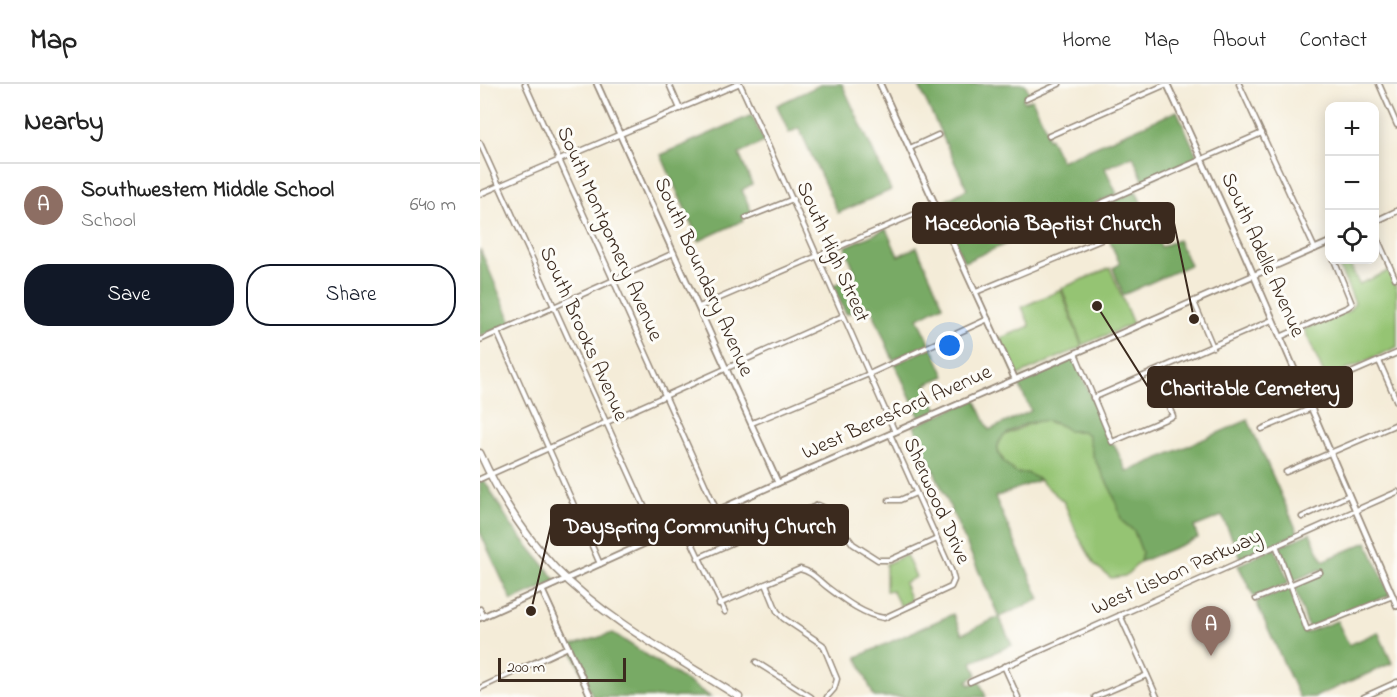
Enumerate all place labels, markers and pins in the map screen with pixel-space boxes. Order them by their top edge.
callout: Macedonia Baptist Church [913,203,1174,243]
callout: Charitable Cemetery [1148,367,1352,407]
callout: Dayspring Community Church [551,505,848,545]
pin: A [1192,606,1230,656]

